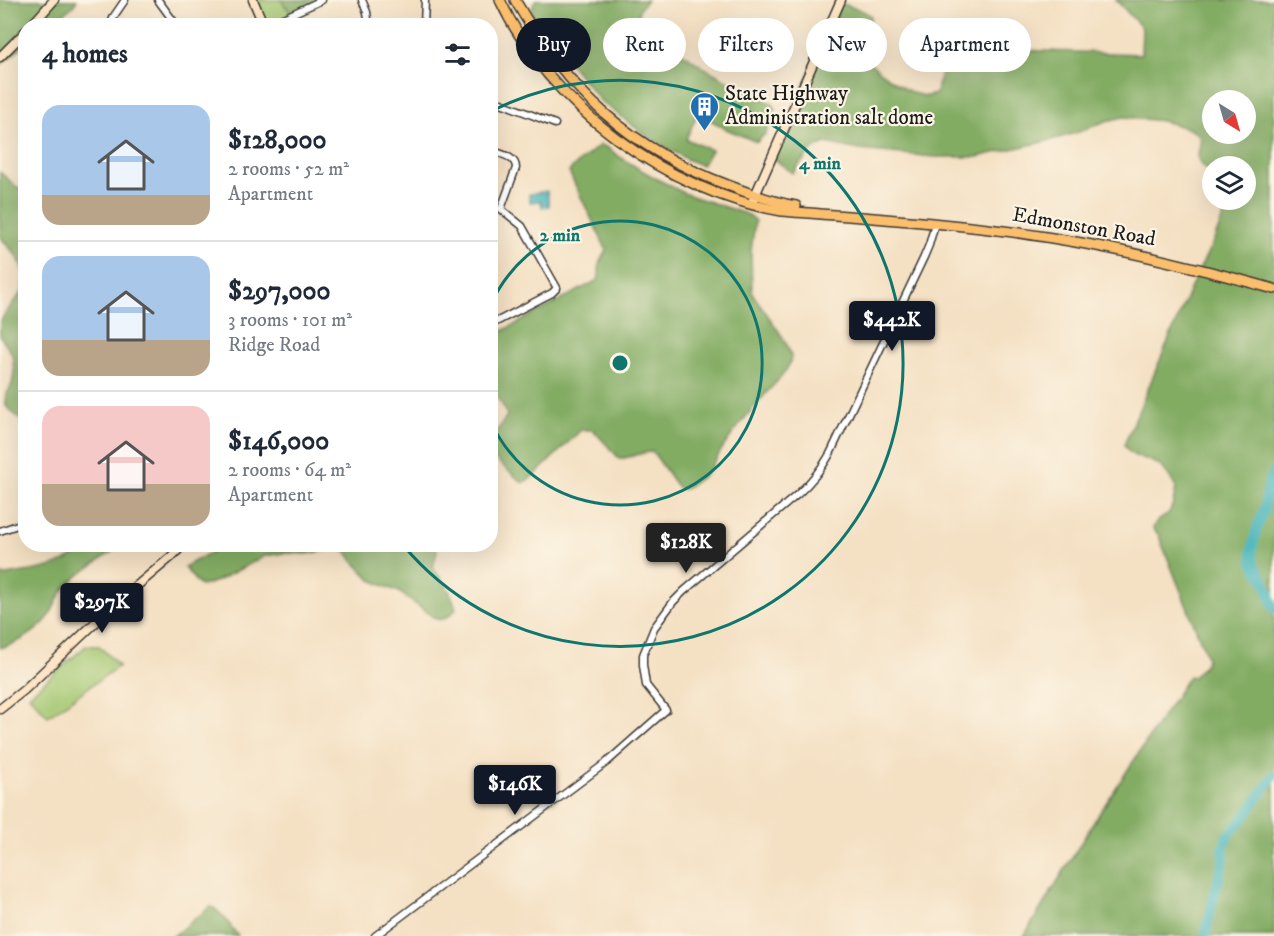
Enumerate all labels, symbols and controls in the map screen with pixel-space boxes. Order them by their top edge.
chip: Buy [516,18,591,72]
chip: Rent [603,18,686,72]
chip: Filters [698,18,794,72]
chip: New [806,18,887,72]
chip: Apartment [899,18,1031,72]
text: 4 homes [42,38,128,71]
icon: filters [441,38,474,71]
place label: State Highway Administration salt dome [725,81,934,131]
building icon: State Highway Administration salt dome [688,90,720,132]
north arrow [1202,90,1256,144]
map controls [1202,90,1256,210]
text: $128,000 [228,124,327,157]
icon: home [90,129,162,201]
text: 4 min [798,153,841,175]
button: layers [1202,156,1256,210]
text: 2 rooms · 52 m² [228,157,349,182]
text: Apartment [228,182,313,207]
street label: Edmonston Road [1010,202,1158,252]
text: 2 min [540,225,581,247]
text: $297,000 [228,275,330,308]
icon: home [90,280,162,352]
pin: $442K [850,301,934,352]
text: 3 rooms · 101 m² [228,308,352,333]
text: $442K [863,308,921,333]
text: Ridge Road [228,333,320,358]
centre of rings [610,353,630,373]
text: $146,000 [228,425,329,458]
icon: home [90,430,162,502]
text: 2 rooms · 64 m² [228,458,351,483]
text: Apartment [228,483,313,508]
pin: $128K [644,523,728,574]
text: $128K [660,530,712,555]
pin: $297K [60,583,144,634]
text: $297K [74,590,130,615]
pin: $146K [473,765,557,816]
text: $146K [488,772,542,797]

